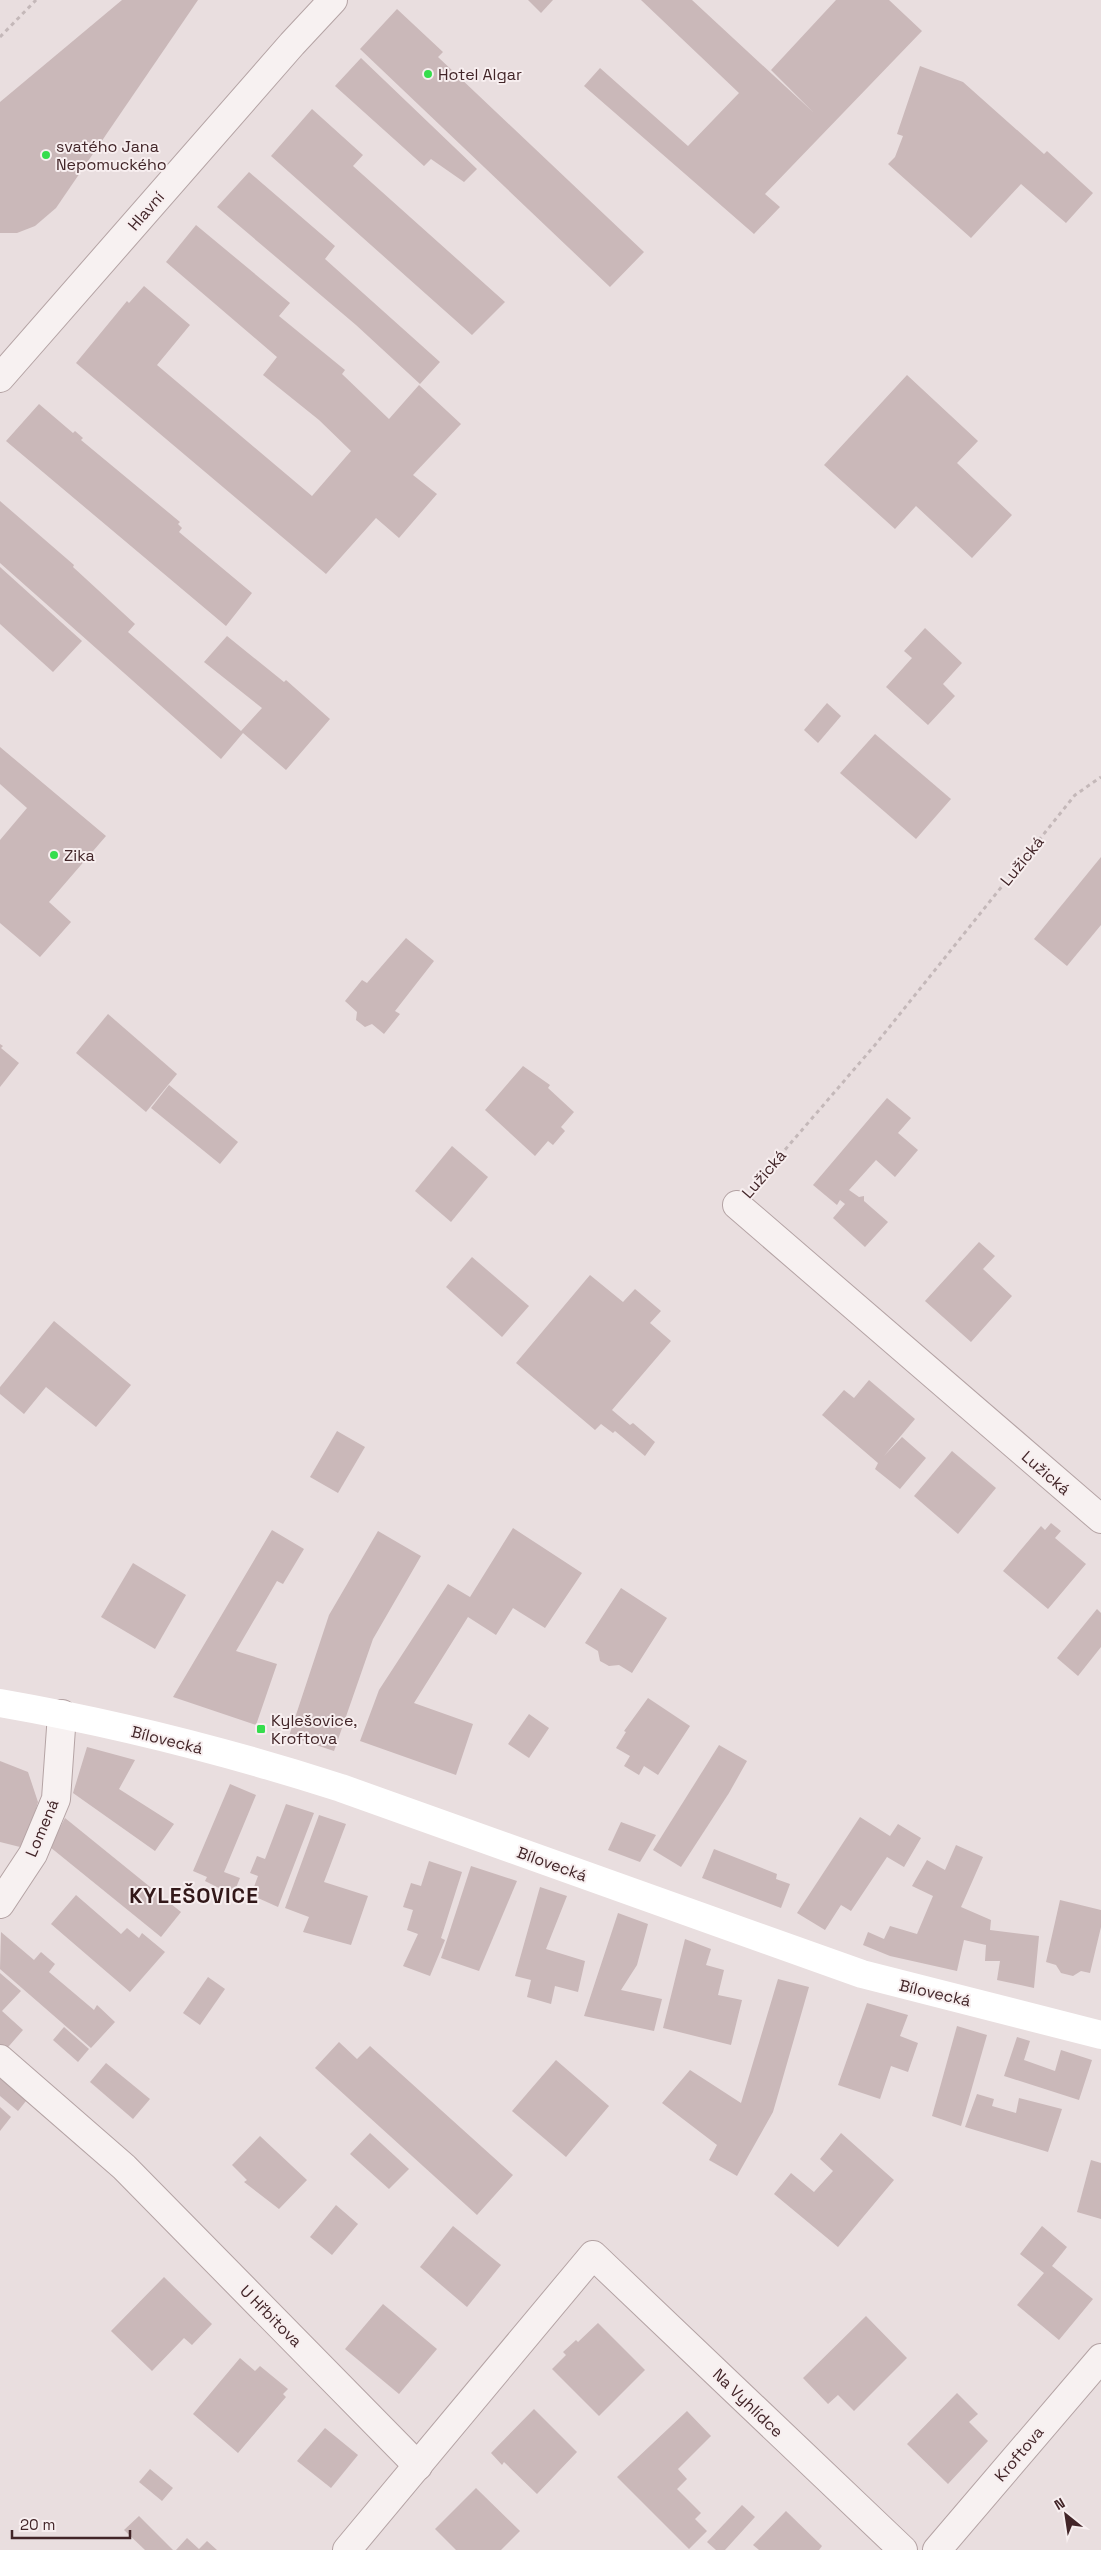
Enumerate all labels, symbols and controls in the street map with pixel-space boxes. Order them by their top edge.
place label: Hotel Algar [438,64,522,85]
marker: Hotel Algar [422,68,434,80]
place label: svatého Jana Nepomuckého [56,136,167,175]
marker: svatého Jana Nepomuckého [40,149,52,161]
street label: Hlavní [123,187,169,235]
street label: Lužická [996,832,1048,890]
place label: Zika [64,845,95,866]
marker: Zika [48,849,60,861]
street label: Lužická [737,1145,791,1203]
street label: Lužická [1017,1446,1075,1500]
place label: Kylešovice, Kroftova [271,1710,357,1749]
street label: Bílovecká [129,1721,205,1759]
marker: Kylešovice, Kroftova [255,1723,267,1735]
street label: Lomená [20,1796,64,1860]
street label: Bílovecká [514,1842,590,1886]
district label: KYLEŠOVICE [129,1882,259,1909]
street label: Bílovecká [897,1975,973,2011]
street label: U Hřbitova [235,2280,307,2352]
street label: Na Vyhlídce [708,2364,788,2442]
street label: Kroftova [990,2422,1048,2486]
north arrow [1041,2490,1091,2540]
text: N [1051,2494,1068,2514]
scale bar [12,2508,130,2540]
text: 20 m [20,2515,55,2534]

